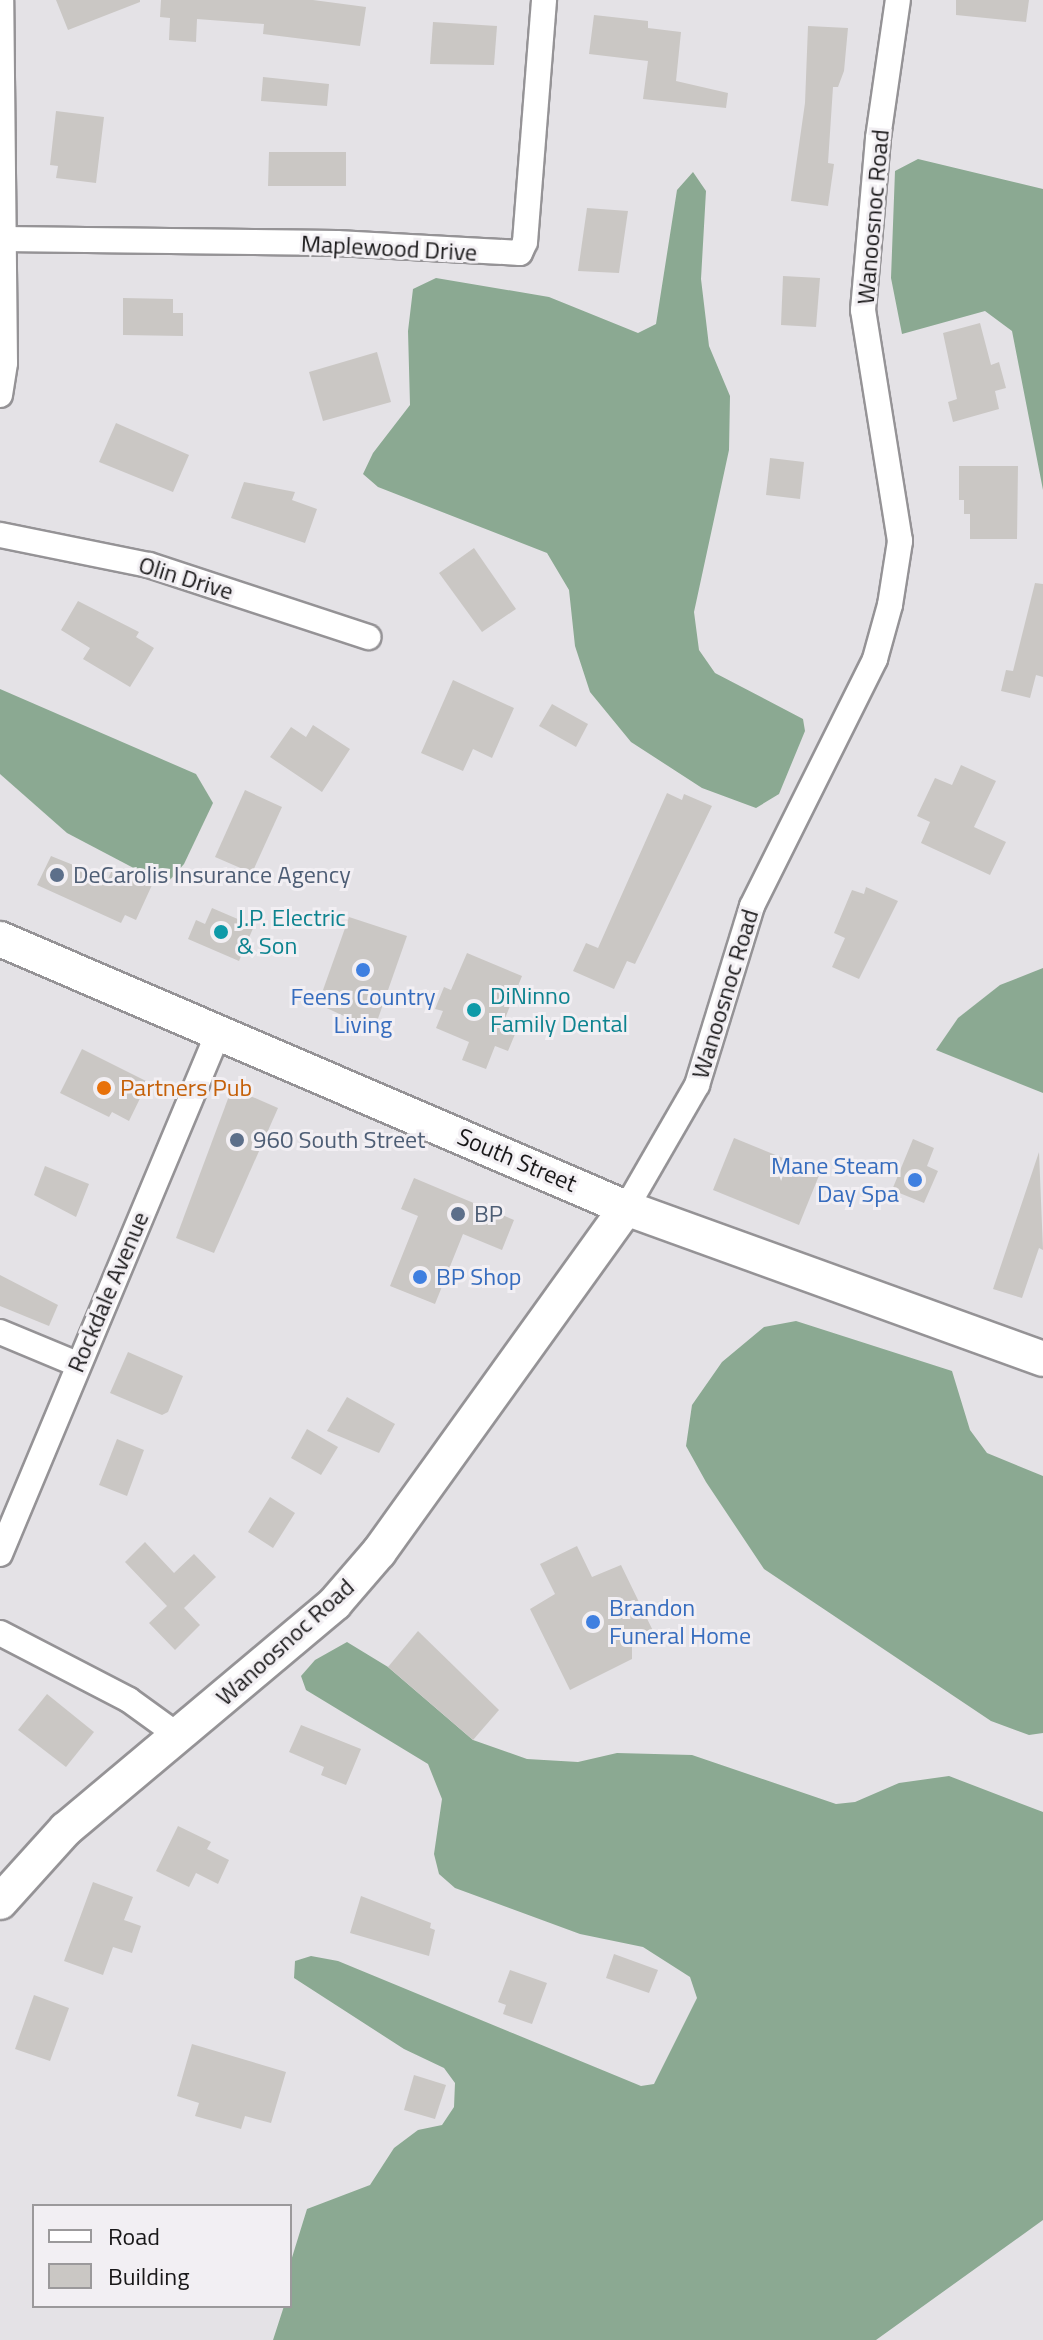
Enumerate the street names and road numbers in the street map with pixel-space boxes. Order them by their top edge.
street label: Wanoosnoc Road [851,128,895,306]
street label: Maplewood Drive [300,229,478,267]
street label: Olin Drive [135,550,237,606]
street label: Wanoosnoc Road [686,906,764,1082]
street label: South Street [453,1122,581,1198]
street label: Rockdale Avenue [61,1207,155,1377]
street label: Wanoosnoc Road [210,1573,360,1711]

